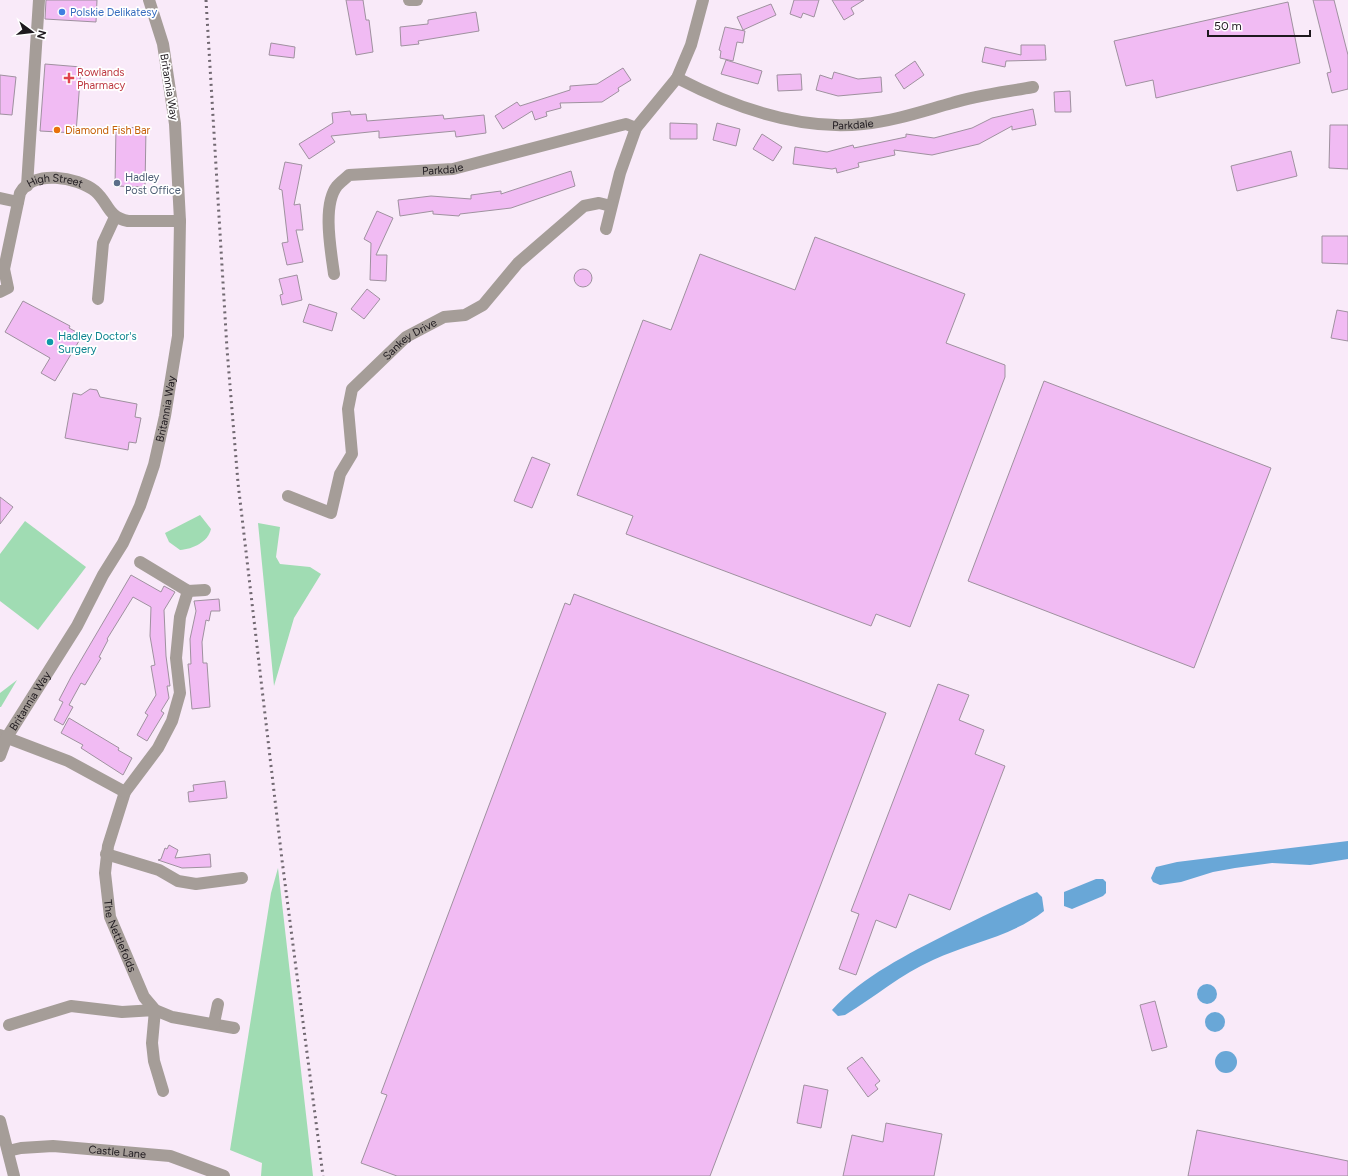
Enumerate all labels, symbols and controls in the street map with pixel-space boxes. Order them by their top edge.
place label: Polskie Delikatesy [70,6,157,19]
marker: Polskie Delikatesy [57,7,67,17]
north arrow [12,12,52,52]
scale bar [1208,12,1310,38]
text: 50 m [1214,19,1242,33]
text: N [34,29,49,40]
street label: Britannia Way [157,53,181,121]
place label: Rowlands Pharmacy [77,66,126,92]
marker: Rowlands Pharmacy [64,73,74,83]
street label: Parkdale [832,116,874,132]
place label: Diamond Fish Bar [65,124,151,137]
marker: Diamond Fish Bar [52,125,62,135]
street label: Parkdale [422,160,465,177]
street label: High Street [24,171,85,190]
place label: Hadley Post Office [125,171,181,197]
marker: Hadley Post Office [112,178,122,188]
street label: Sankey Drive [380,316,439,362]
place label: Hadley Doctor's Surgery [58,330,137,356]
marker: Hadley Doctor's Surgery [45,337,55,347]
street label: Britannia Way [153,374,178,443]
street label: Britannia Way [6,669,53,733]
street label: The Nettlefolds [102,899,139,974]
street label: Castle Lane [88,1143,147,1160]

